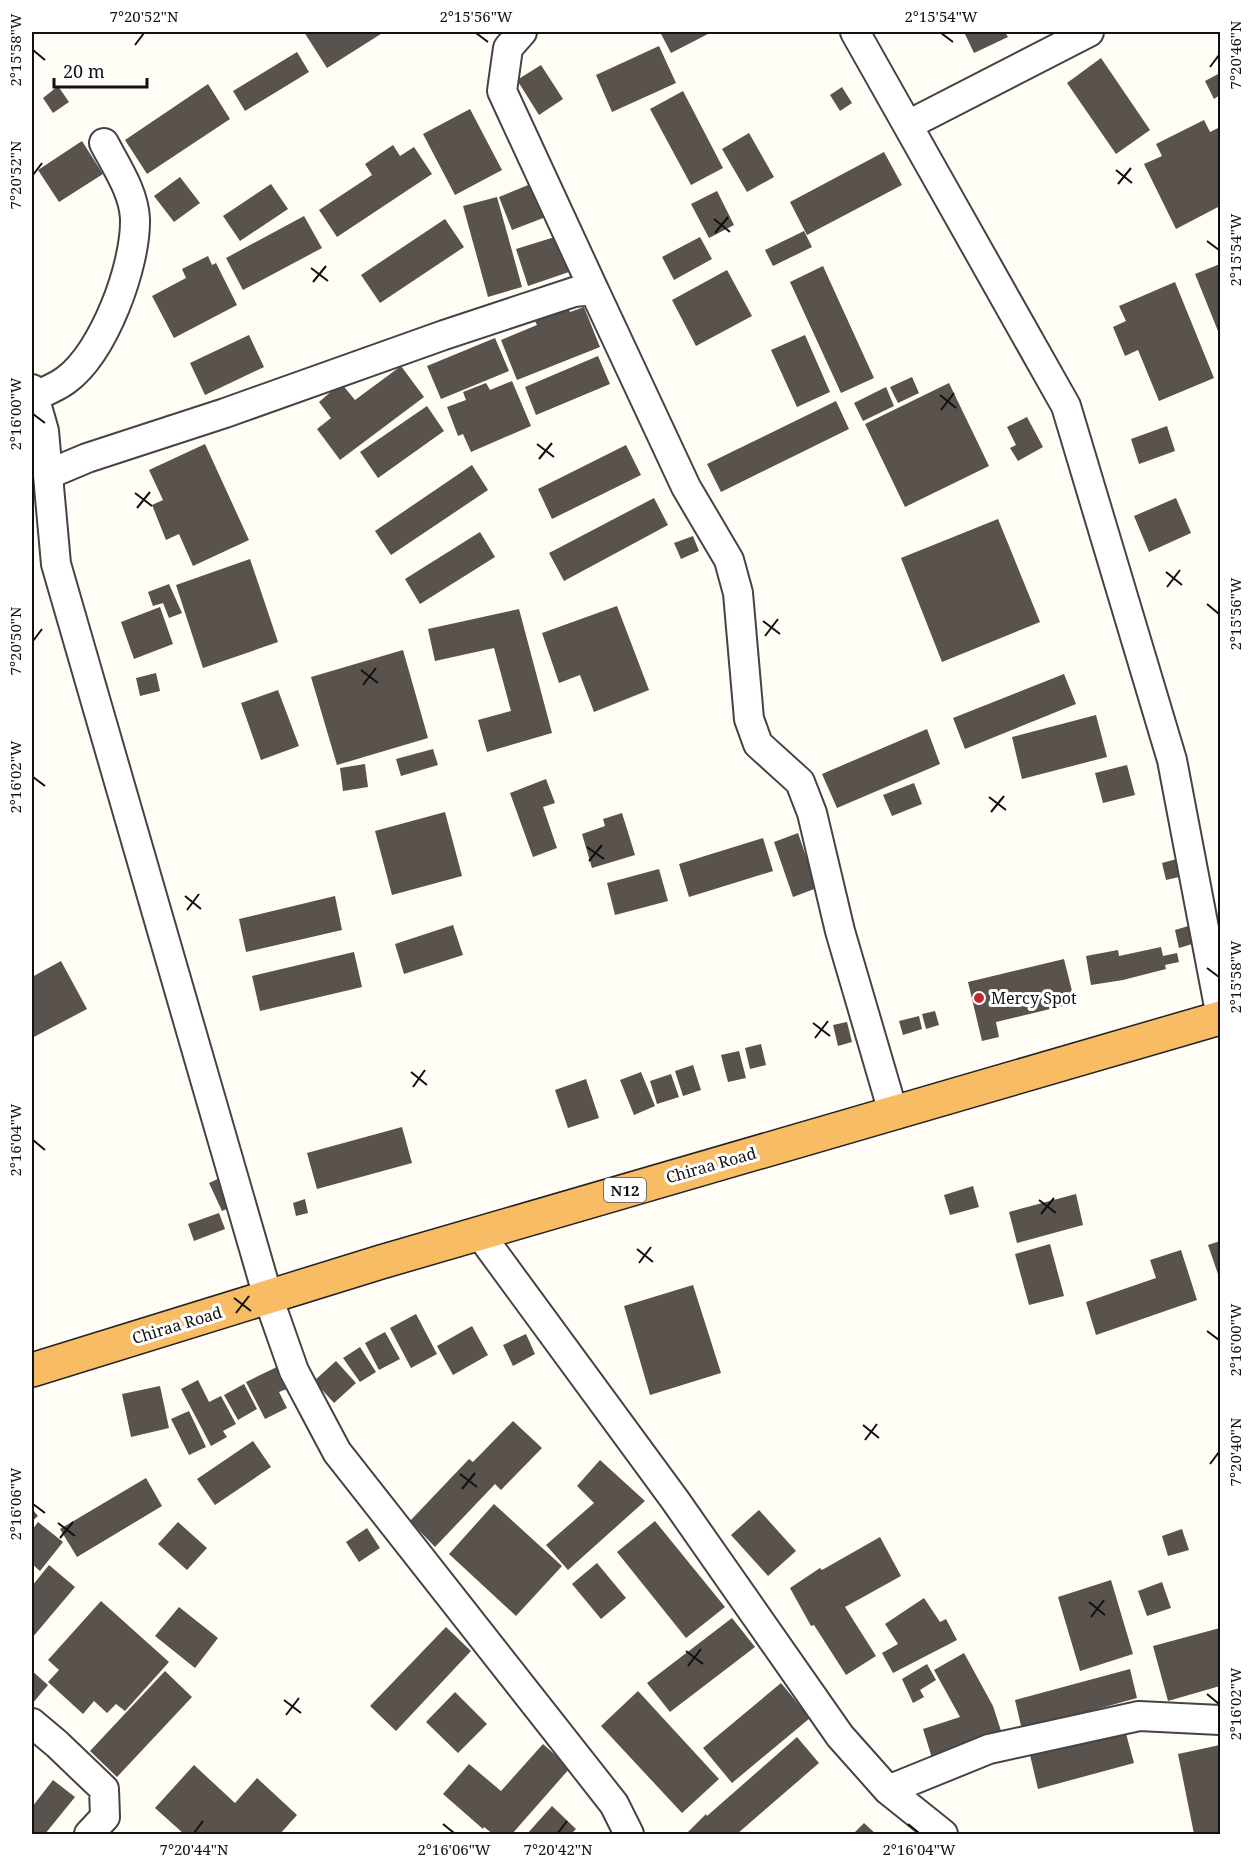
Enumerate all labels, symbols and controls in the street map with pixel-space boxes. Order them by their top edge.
text: 7°20'52"N [110,6,179,26]
text: 2°15'56"W [439,6,513,26]
text: 2°15'54"W [904,6,978,26]
text: 2°15'58"W [5,13,25,87]
text: 7°20'46"N [1225,20,1245,89]
scale bar [54,51,147,89]
text: 20 m [63,59,105,83]
text: 7°20'52"N [5,140,25,209]
text: 2°15'54"W [1225,213,1245,287]
text: 2°16'00"W [5,377,25,451]
text: 2°15'56"W [1225,577,1245,651]
text: 7°20'50"N [5,606,25,675]
text: 2°16'02"W [5,740,25,814]
text: 2°15'58"W [1225,940,1245,1014]
place label: Mercy Spot [991,987,1077,1009]
marker: Mercy Spot [972,991,986,1005]
text: 2°16'04"W [5,1103,25,1177]
street label: Chiraa Road [663,1142,759,1188]
road number: N12 [604,1178,646,1202]
street label: Chiraa Road [129,1301,225,1349]
text: 2°16'00"W [1225,1303,1245,1377]
text: 7°20'40"N [1225,1417,1245,1486]
text: 2°16'06"W [5,1467,25,1541]
text: 2°16'02"W [1225,1667,1245,1741]
text: 7°20'44"N [160,1839,229,1859]
text: 2°16'06"W [417,1839,491,1859]
text: 7°20'42"N [524,1839,593,1859]
text: 2°16'04"W [882,1839,956,1859]

